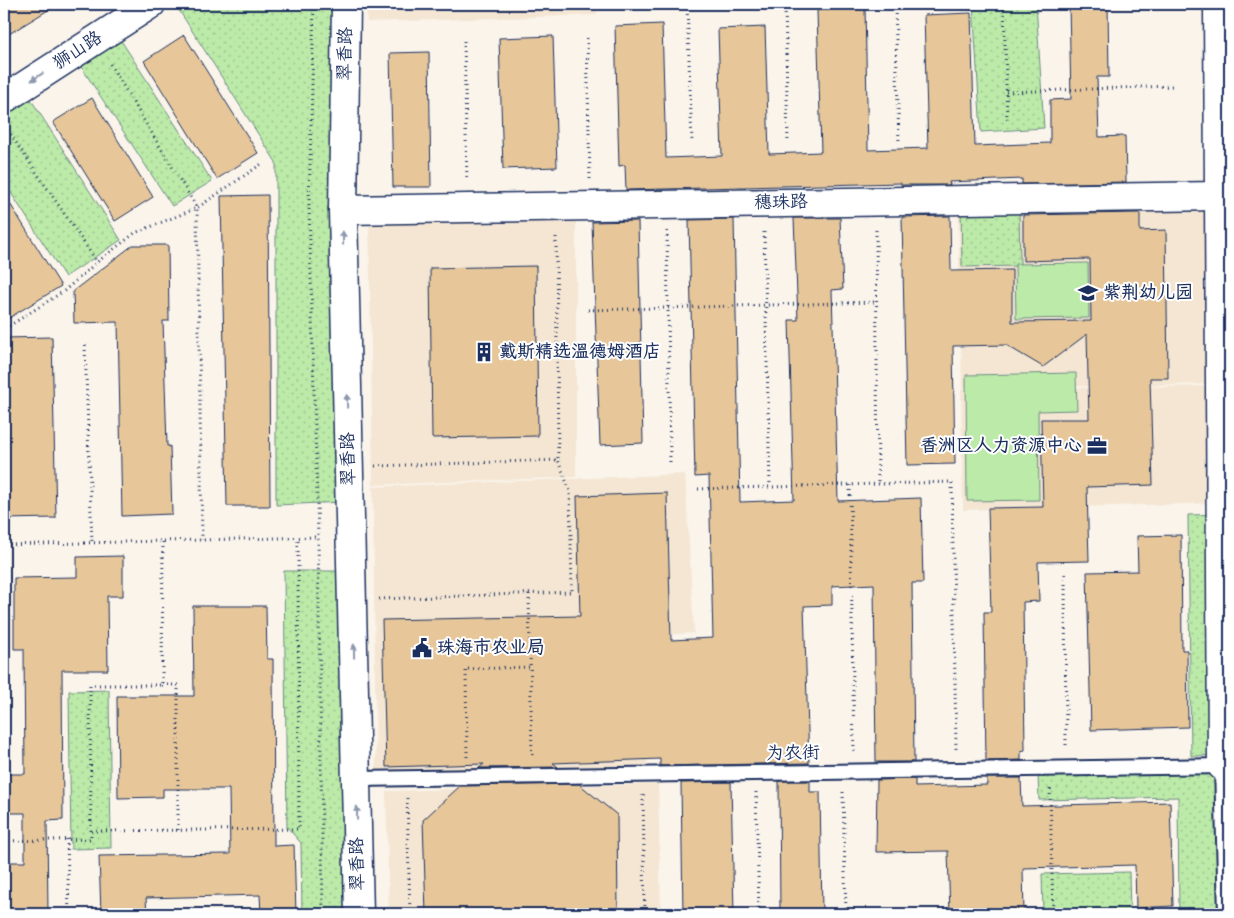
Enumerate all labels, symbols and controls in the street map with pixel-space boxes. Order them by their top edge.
street label: 狮山路 [47,24,109,78]
street label: 翠香路 [331,27,361,81]
one-way arrow [30,73,43,82]
street label: 穗珠路 [754,188,808,218]
one-way arrow [339,230,347,246]
place label: 紫荆幼儿园 [1103,279,1193,308]
school or university icon: 紫荆幼儿园 [1077,282,1099,304]
place label: 戴斯精选温德姆酒店 [499,338,661,367]
building icon: 戴斯精选温德姆酒店 [473,341,495,363]
one-way arrow [343,392,351,408]
street label: 翠香路 [334,432,364,486]
place label: 香洲区人力资源中心 [920,432,1082,461]
office icon: 香洲区人力资源中心 [1086,435,1108,457]
place label: 珠海市农业局 [437,634,545,663]
public building icon: 珠海市农业局 [411,637,433,659]
one-way arrow [349,642,357,658]
street label: 为农街 [766,739,820,769]
one-way arrow [353,805,361,821]
street label: 翠香路 [343,837,373,891]

